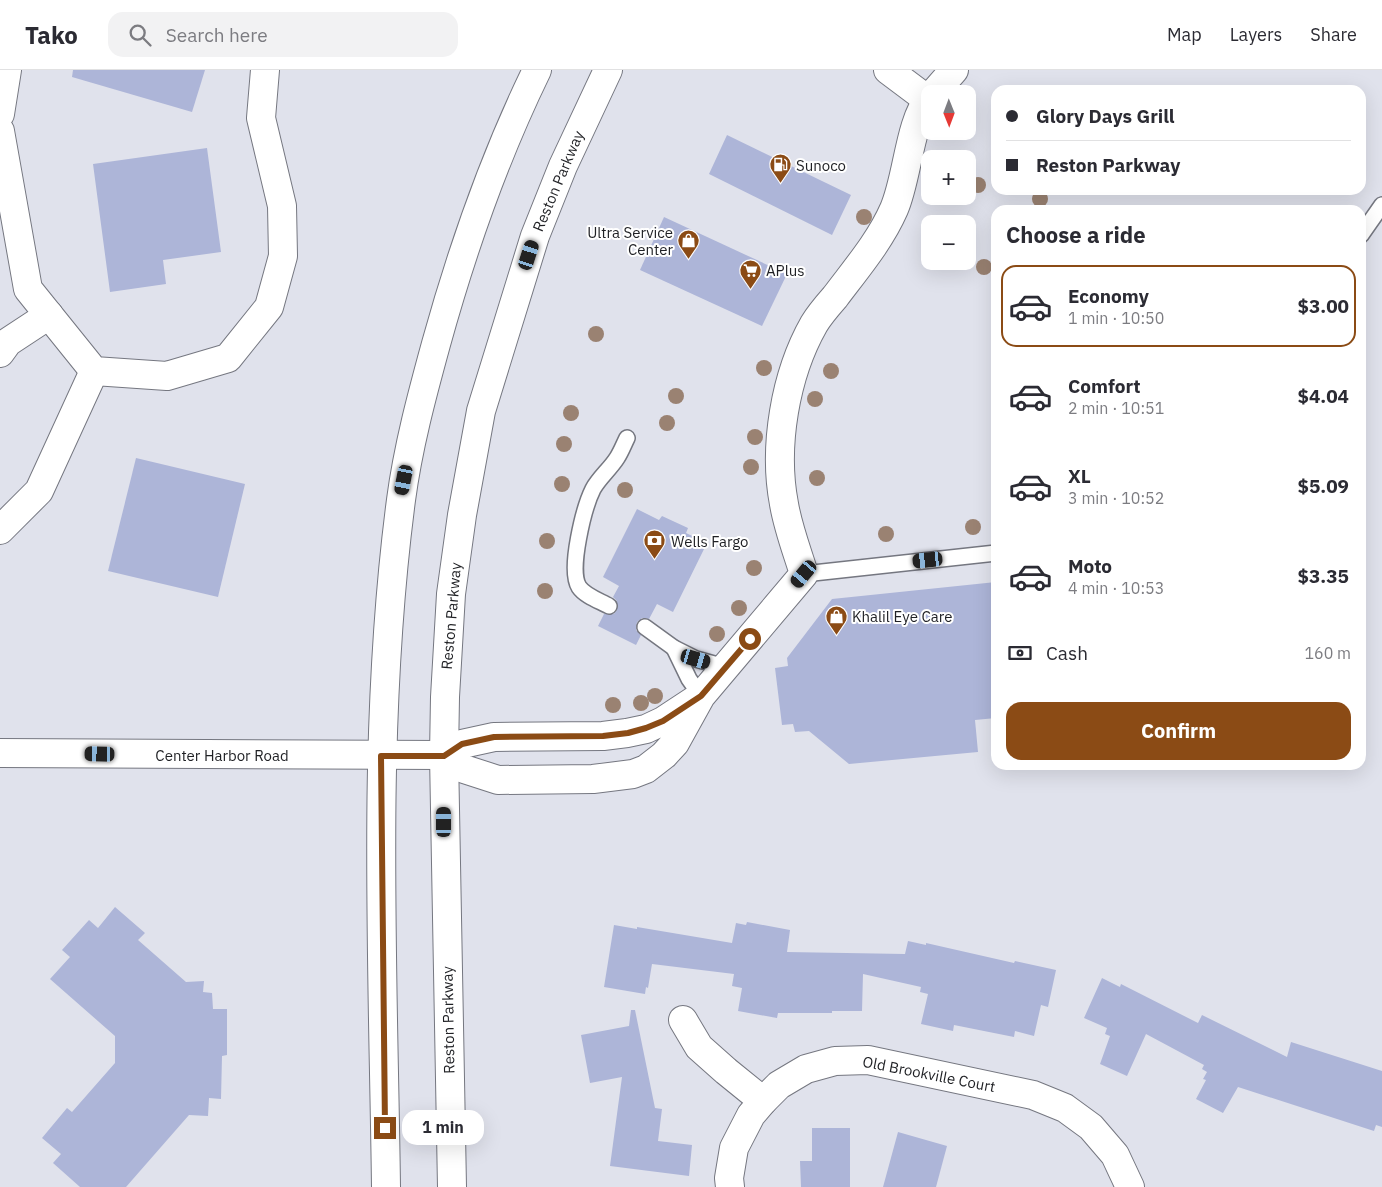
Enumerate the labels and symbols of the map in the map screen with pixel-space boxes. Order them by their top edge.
north arrow [921,85,976,140]
street label: Reston Parkway [528,127,588,234]
fuel station icon: Sunoco [768,153,792,184]
place label: Sunoco [796,156,846,175]
place label: Ultra Service Center [587,223,673,259]
shop icon: Ultra Service Center [677,229,701,260]
car [517,238,540,272]
supermarket icon: APlus [738,258,762,289]
place label: APlus [766,261,805,280]
car [393,464,414,496]
bank icon: Wells Fargo [643,529,667,560]
place label: Wells Fargo [671,532,749,551]
car [912,551,943,569]
car [788,558,819,590]
street label: Reston Parkway [437,561,465,670]
shop icon: Khalil Eye Care [824,604,848,635]
place label: Khalil Eye Care [852,607,952,626]
route start [739,628,761,650]
car [679,648,712,670]
car [84,746,115,762]
street label: Center Harbor Road [155,746,289,765]
car [436,807,451,837]
street label: Reston Parkway [438,966,458,1074]
street label: Old Brookville Court [861,1052,997,1096]
callout: 1 min [402,1110,485,1146]
route end [374,1117,396,1139]

